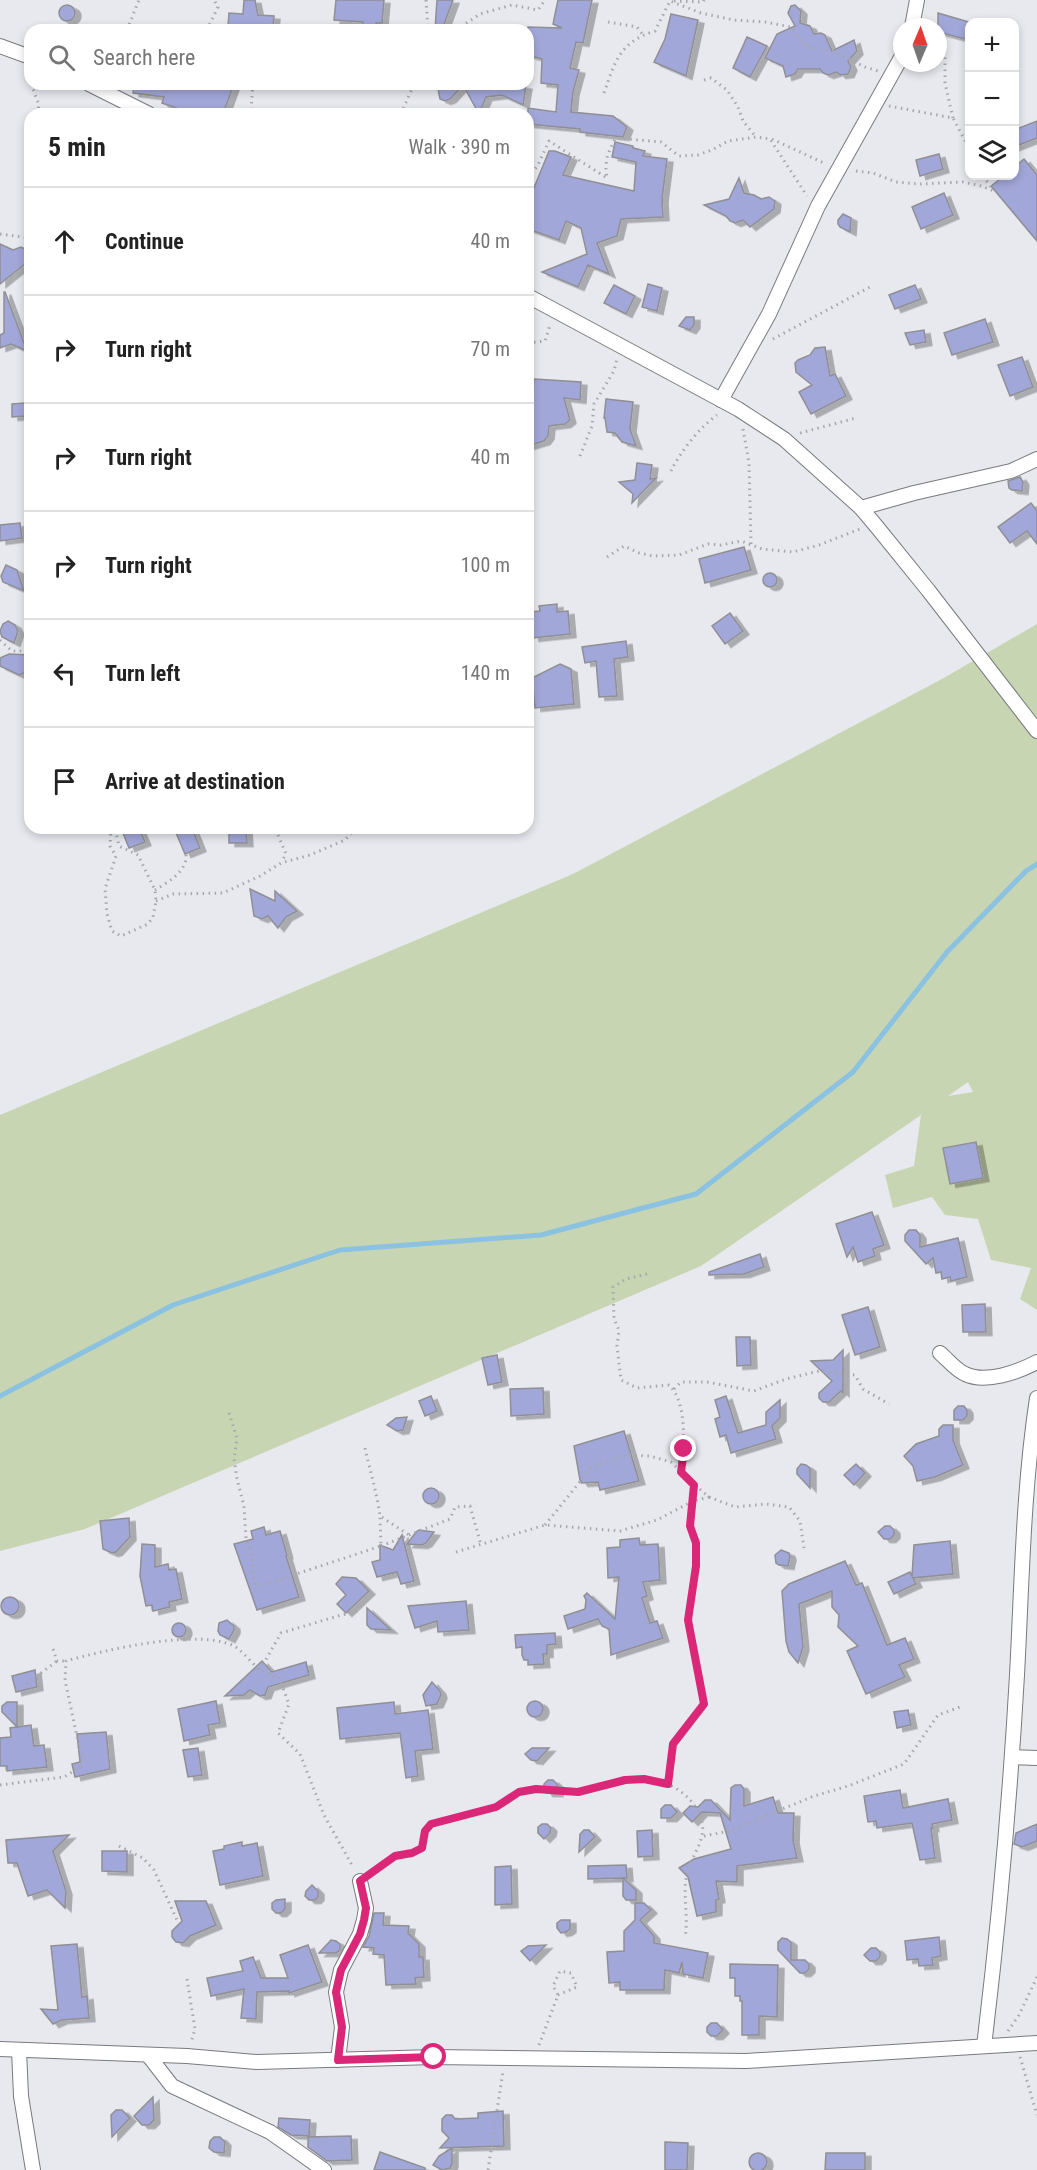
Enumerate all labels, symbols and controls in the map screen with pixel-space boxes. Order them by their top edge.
north arrow [893,18,947,72]
map controls [965,18,1019,180]
button: + [965,18,1019,72]
search box [24,24,534,90]
icon: search [45,41,78,74]
text: Search here [93,45,195,70]
button: − [965,72,1019,126]
button: layers [965,126,1019,180]
text: 5 min [48,132,106,162]
text: Walk · 390 m [409,135,510,159]
icon: ahead [48,225,81,258]
text: Continue [105,229,184,254]
text: 40 m [471,229,510,253]
icon: right [48,333,81,366]
text: Turn right [105,337,192,362]
text: 70 m [471,337,510,361]
icon: right [48,441,81,474]
text: Turn right [105,445,192,470]
text: 40 m [471,445,510,469]
icon: right [48,549,81,582]
text: Turn right [105,553,192,578]
text: 100 m [461,553,510,577]
icon: left [48,657,81,690]
text: Turn left [105,661,180,686]
text: 140 m [461,661,510,685]
icon: arrive [48,765,81,798]
text: Arrive at destination [105,769,285,794]
route end [670,1435,696,1461]
route start [420,2043,446,2069]

